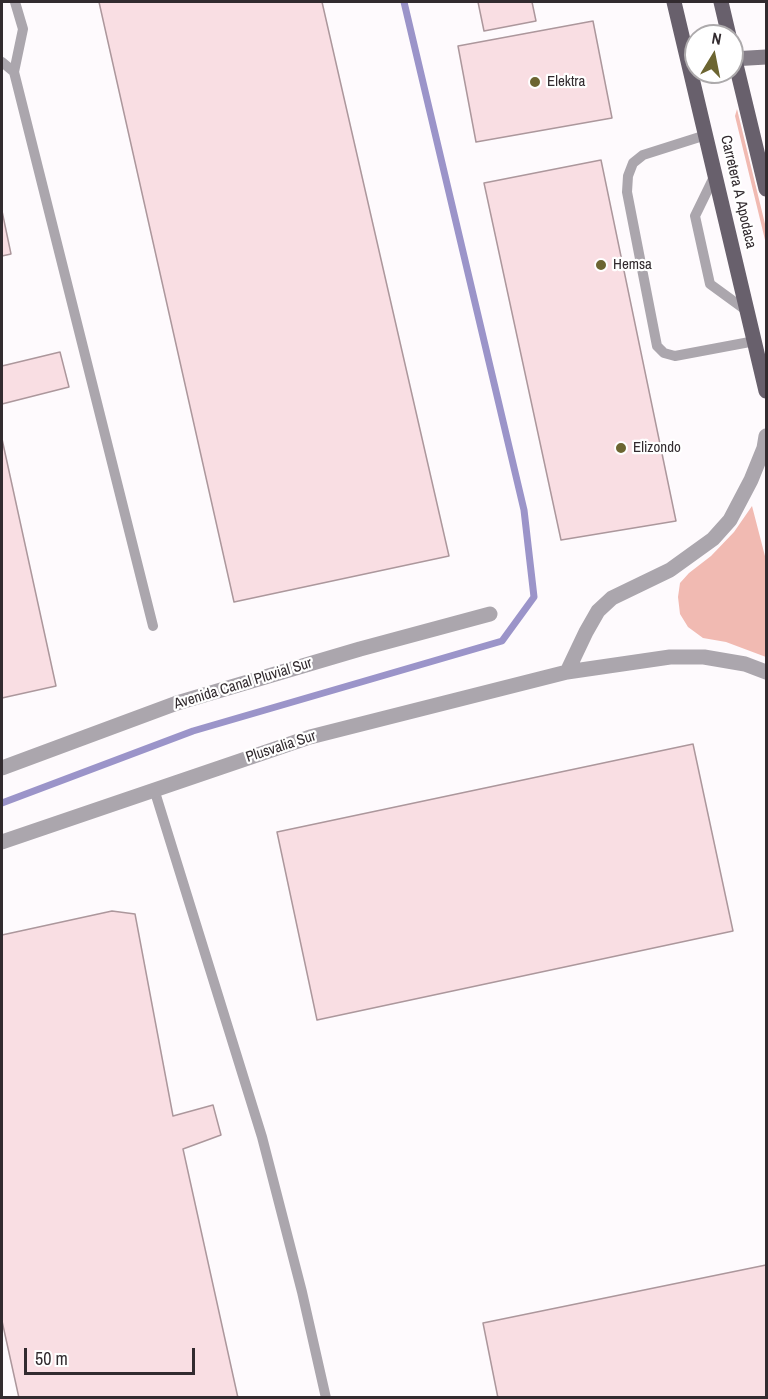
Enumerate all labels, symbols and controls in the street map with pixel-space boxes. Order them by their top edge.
north arrow [684,24,744,84]
text: N [710,27,723,50]
place label: Elektra [547,73,585,91]
marker: Elektra [528,75,542,89]
street label: Carretera A Apodaca [716,134,760,250]
place label: Hemsa [613,256,652,274]
marker: Hemsa [594,258,608,272]
place label: Elizondo [633,439,681,457]
marker: Elizondo [614,441,628,455]
street label: Avenida Canal Pluvial Sur [172,654,314,714]
street label: Plusvalia Sur [244,727,318,767]
scale bar [27,1336,198,1374]
text: 50 m [35,1346,68,1371]

